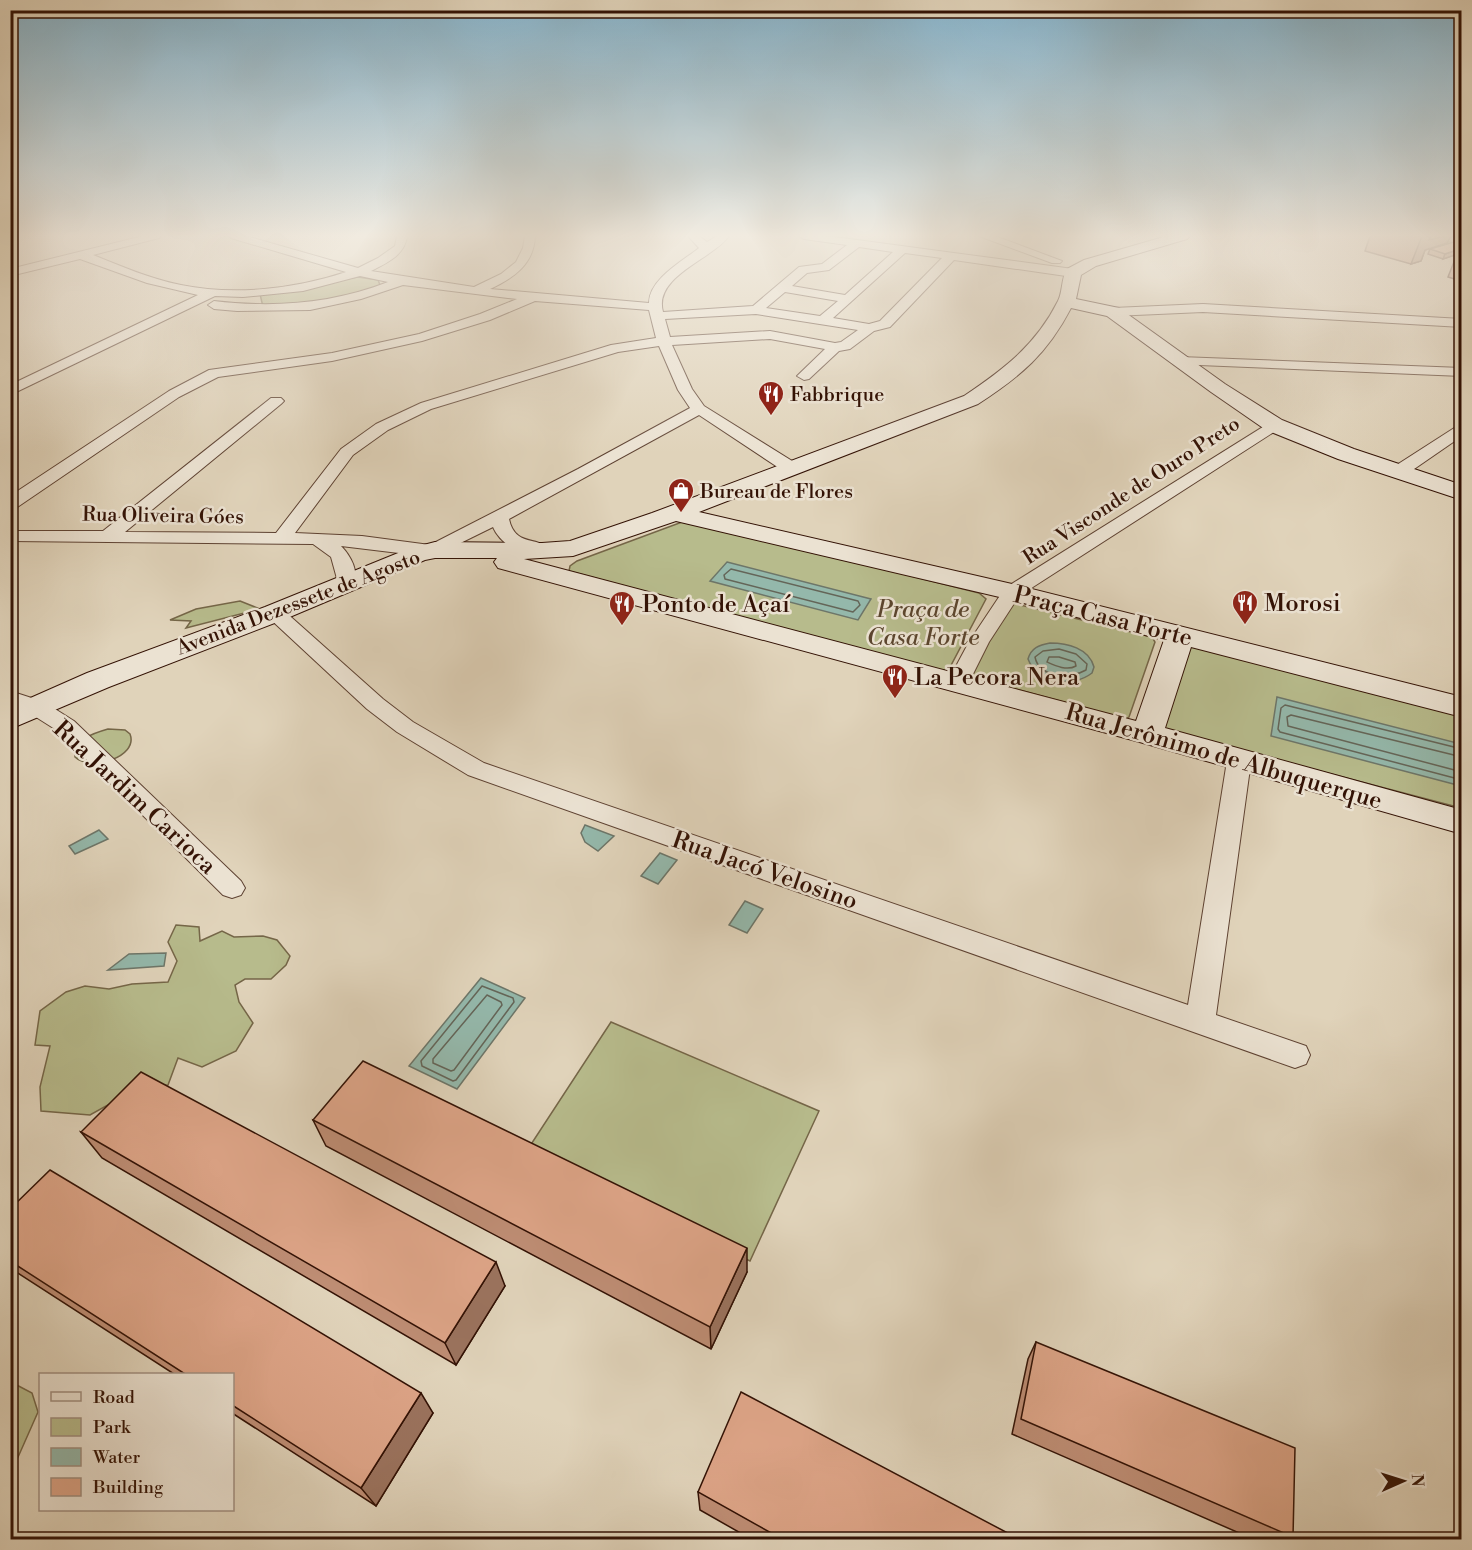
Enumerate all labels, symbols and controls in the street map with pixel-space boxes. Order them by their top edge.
restaurant icon: Fabbrique [756,379,786,417]
place label: Fabbrique [790,383,884,408]
street label: Rua Visconde de Ouro Preto [1019,412,1245,571]
shop icon: Bureau de Flores [666,476,696,514]
place label: Bureau de Flores [699,480,853,505]
street label: Rua Oliveira Góes [82,503,244,530]
street label: Avenida Dezessete de Agosto [172,545,424,662]
street label: Praça Casa Forte [1010,580,1195,654]
restaurant icon: Morosi [1230,588,1260,626]
restaurant icon: Ponto de Açaí [607,589,637,627]
place label: Morosi [1264,589,1341,619]
place label: Ponto de Açaí [642,590,791,620]
park label: Praça de Casa Forte [867,595,979,653]
restaurant icon: La Pecora Nera [880,662,910,700]
place label: La Pecora Nera [914,663,1080,693]
street label: Rua Jerônimo de Albuquerque [1062,697,1386,817]
street label: Rua Jardim Carioca [46,714,223,882]
street label: Rua Jacó Velosino [668,825,861,917]
legend [39,1373,234,1511]
text: Road [93,1386,136,1409]
text: Park [93,1416,132,1439]
text: Water [92,1446,141,1469]
north arrow [1373,1451,1433,1511]
text: N [1407,1473,1427,1487]
text: Building [92,1476,164,1499]

